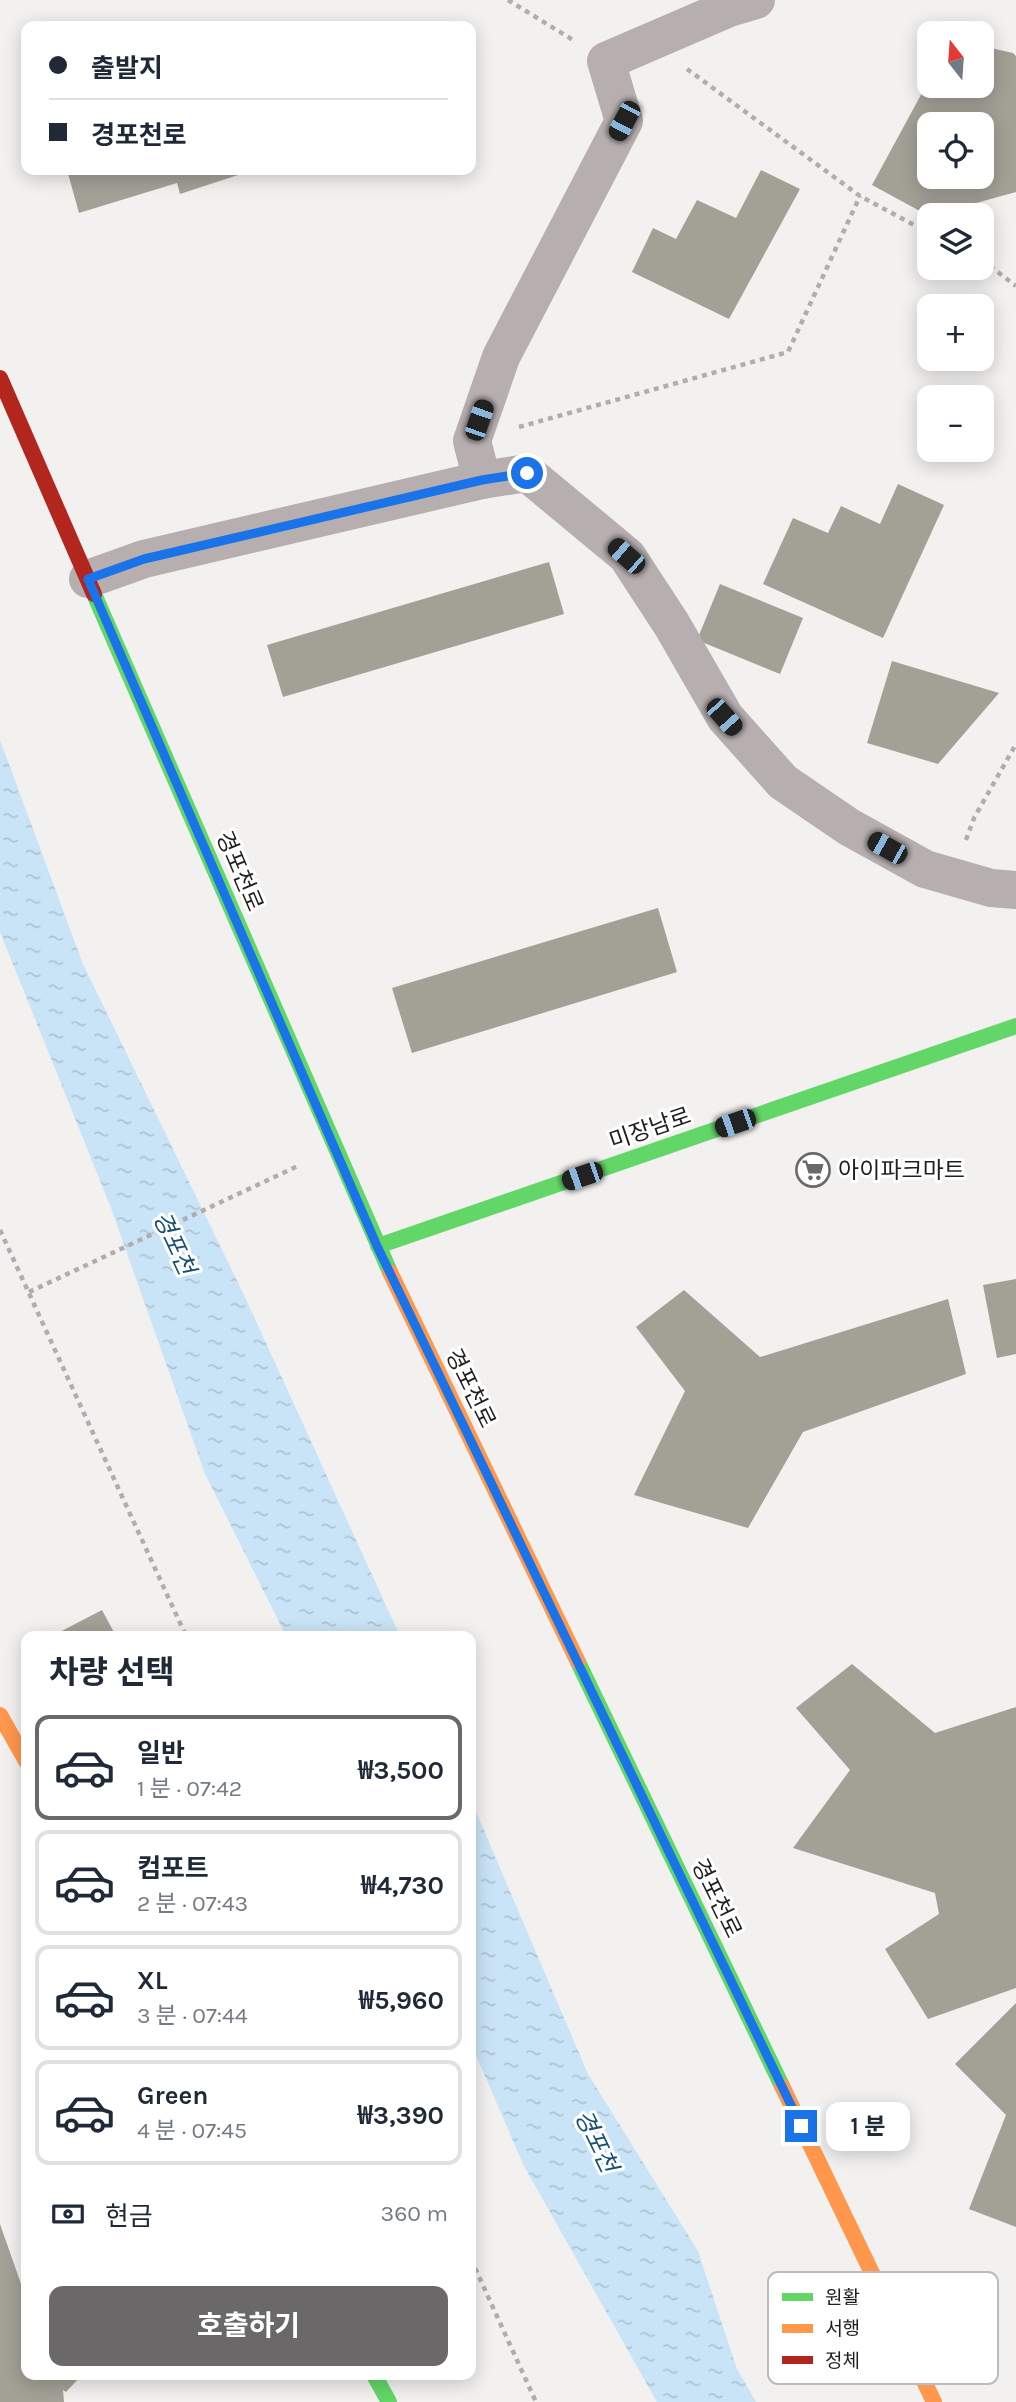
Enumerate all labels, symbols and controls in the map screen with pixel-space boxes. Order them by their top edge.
north arrow [917,21,994,98]
map controls [917,21,994,462]
text: 출발지 [91,53,163,84]
car [605,98,644,144]
button: locate [917,112,994,189]
text: 경포천로 [91,120,187,151]
button: layers [917,203,994,280]
button: + [917,294,994,371]
button: − [917,385,994,462]
car [463,397,496,443]
route start [511,457,543,489]
car [604,534,649,578]
car [703,694,746,740]
street label: 경포천로 [211,827,269,915]
car [864,829,911,867]
street label: 미장남로 [606,1102,695,1155]
car [712,1106,759,1140]
supermarket icon: 아이파크마트 [794,1151,832,1189]
place label: 아이파크마트 [838,1157,965,1184]
car [559,1159,606,1193]
water label: 경포천 [147,1207,202,1282]
street label: 경포천로 [440,1344,501,1432]
text: 차량 선택 [49,1654,175,1691]
icon: car [53,1736,116,1799]
text: 일반 [137,1738,185,1769]
text: ₩3,500 [358,1755,444,1786]
text: 1 분 · 07:42 [137,1775,242,1802]
icon: car [53,1851,116,1914]
text: 컴포트 [137,1853,209,1884]
street label: 경포천로 [686,1854,747,1942]
text: ₩4,730 [361,1870,444,1901]
text: 2 분 · 07:43 [137,1890,248,1917]
text: XL [137,1965,168,1996]
icon: car [53,1966,116,2029]
text: ₩5,960 [359,1985,444,2016]
text: 3 분 · 07:44 [137,2002,248,2029]
text: Green [137,2080,209,2111]
icon: car [53,2081,116,2144]
text: ₩3,390 [357,2100,444,2131]
callout: 1 분 [826,2102,910,2150]
water label: 경포천 [569,2105,624,2180]
route end [785,2110,817,2142]
text: 1 분 [850,2113,886,2140]
text: 4 분 · 07:45 [137,2117,247,2144]
icon: cash [49,2195,87,2233]
text: 360 m [381,2200,448,2227]
text: 현금 [105,2201,153,2232]
legend [768,2272,998,2384]
button: 호출하기 [49,2286,448,2366]
text: 원활 [825,2287,860,2309]
text: 서행 [825,2318,860,2340]
text: 정체 [825,2350,860,2372]

